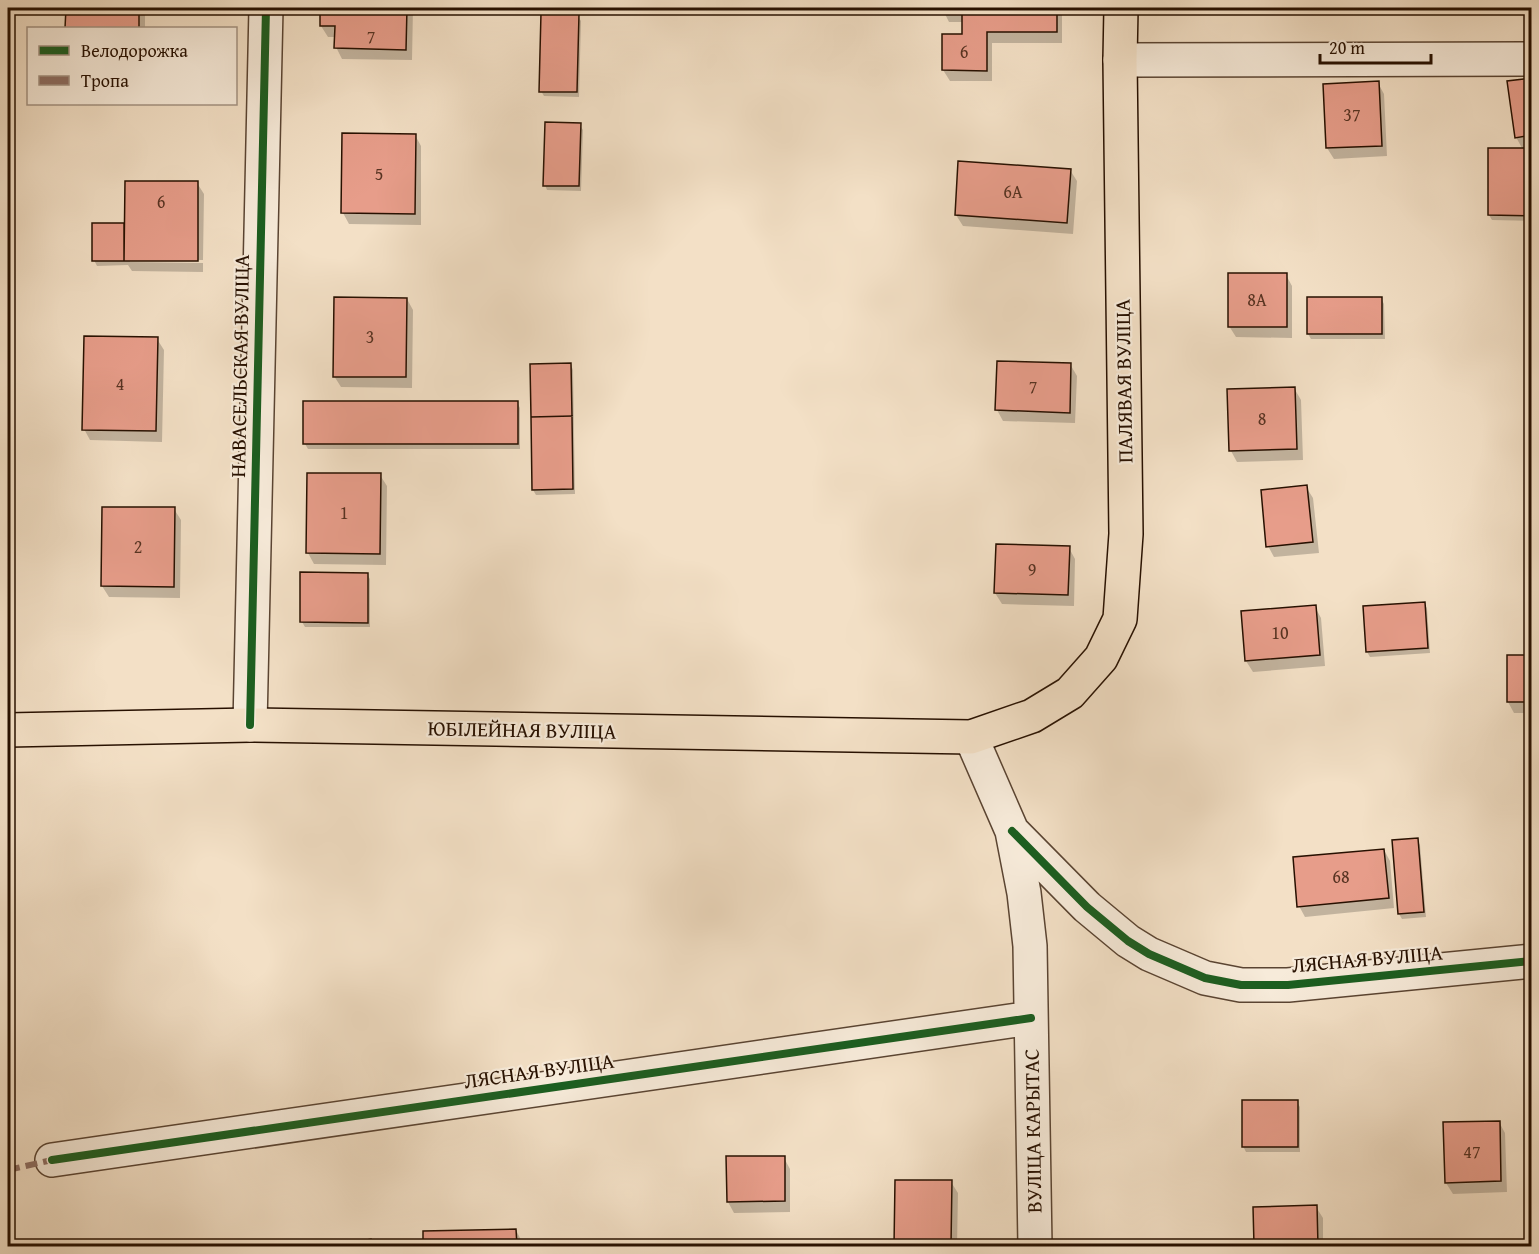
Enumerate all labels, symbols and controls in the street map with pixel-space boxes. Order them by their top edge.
house number: 7 [367,23,375,50]
legend [27,27,237,105]
scale bar [1320,27,1431,65]
text: 20 m [1329,34,1365,61]
text: Велодорожка [81,37,188,64]
house number: 6 [960,38,968,65]
text: Тропа [81,67,129,94]
house number: 37 [1343,101,1361,128]
house number: 5 [375,160,383,187]
house number: 6А [1003,178,1023,205]
house number: 6 [157,188,165,215]
street label: НАВАСЕЛЬСКАЯ ВУЛІЦА [222,254,257,478]
house number: 8А [1247,286,1267,313]
street label: ПАЛЯВАЯ ВУЛІЦА [1107,298,1140,463]
house number: 3 [366,323,374,350]
house number: 4 [116,370,124,397]
house number: 7 [1029,373,1037,400]
house number: 8 [1258,405,1266,432]
house number: 1 [340,499,348,526]
house number: 2 [134,533,142,560]
house number: 9 [1028,556,1036,583]
house number: 10 [1271,619,1289,646]
street label: ЮБІЛЕЙНАЯ ВУЛІЦА [427,712,617,747]
house number: 68 [1332,863,1350,890]
street label: ЛЯСНАЯ ВУЛІЦА [1290,936,1444,981]
street label: ЛЯСНАЯ ВУЛІЦА [462,1045,616,1096]
street label: ВУЛІЦА КАРЫТАС [1016,1049,1049,1214]
house number: 47 [1463,1138,1481,1165]

